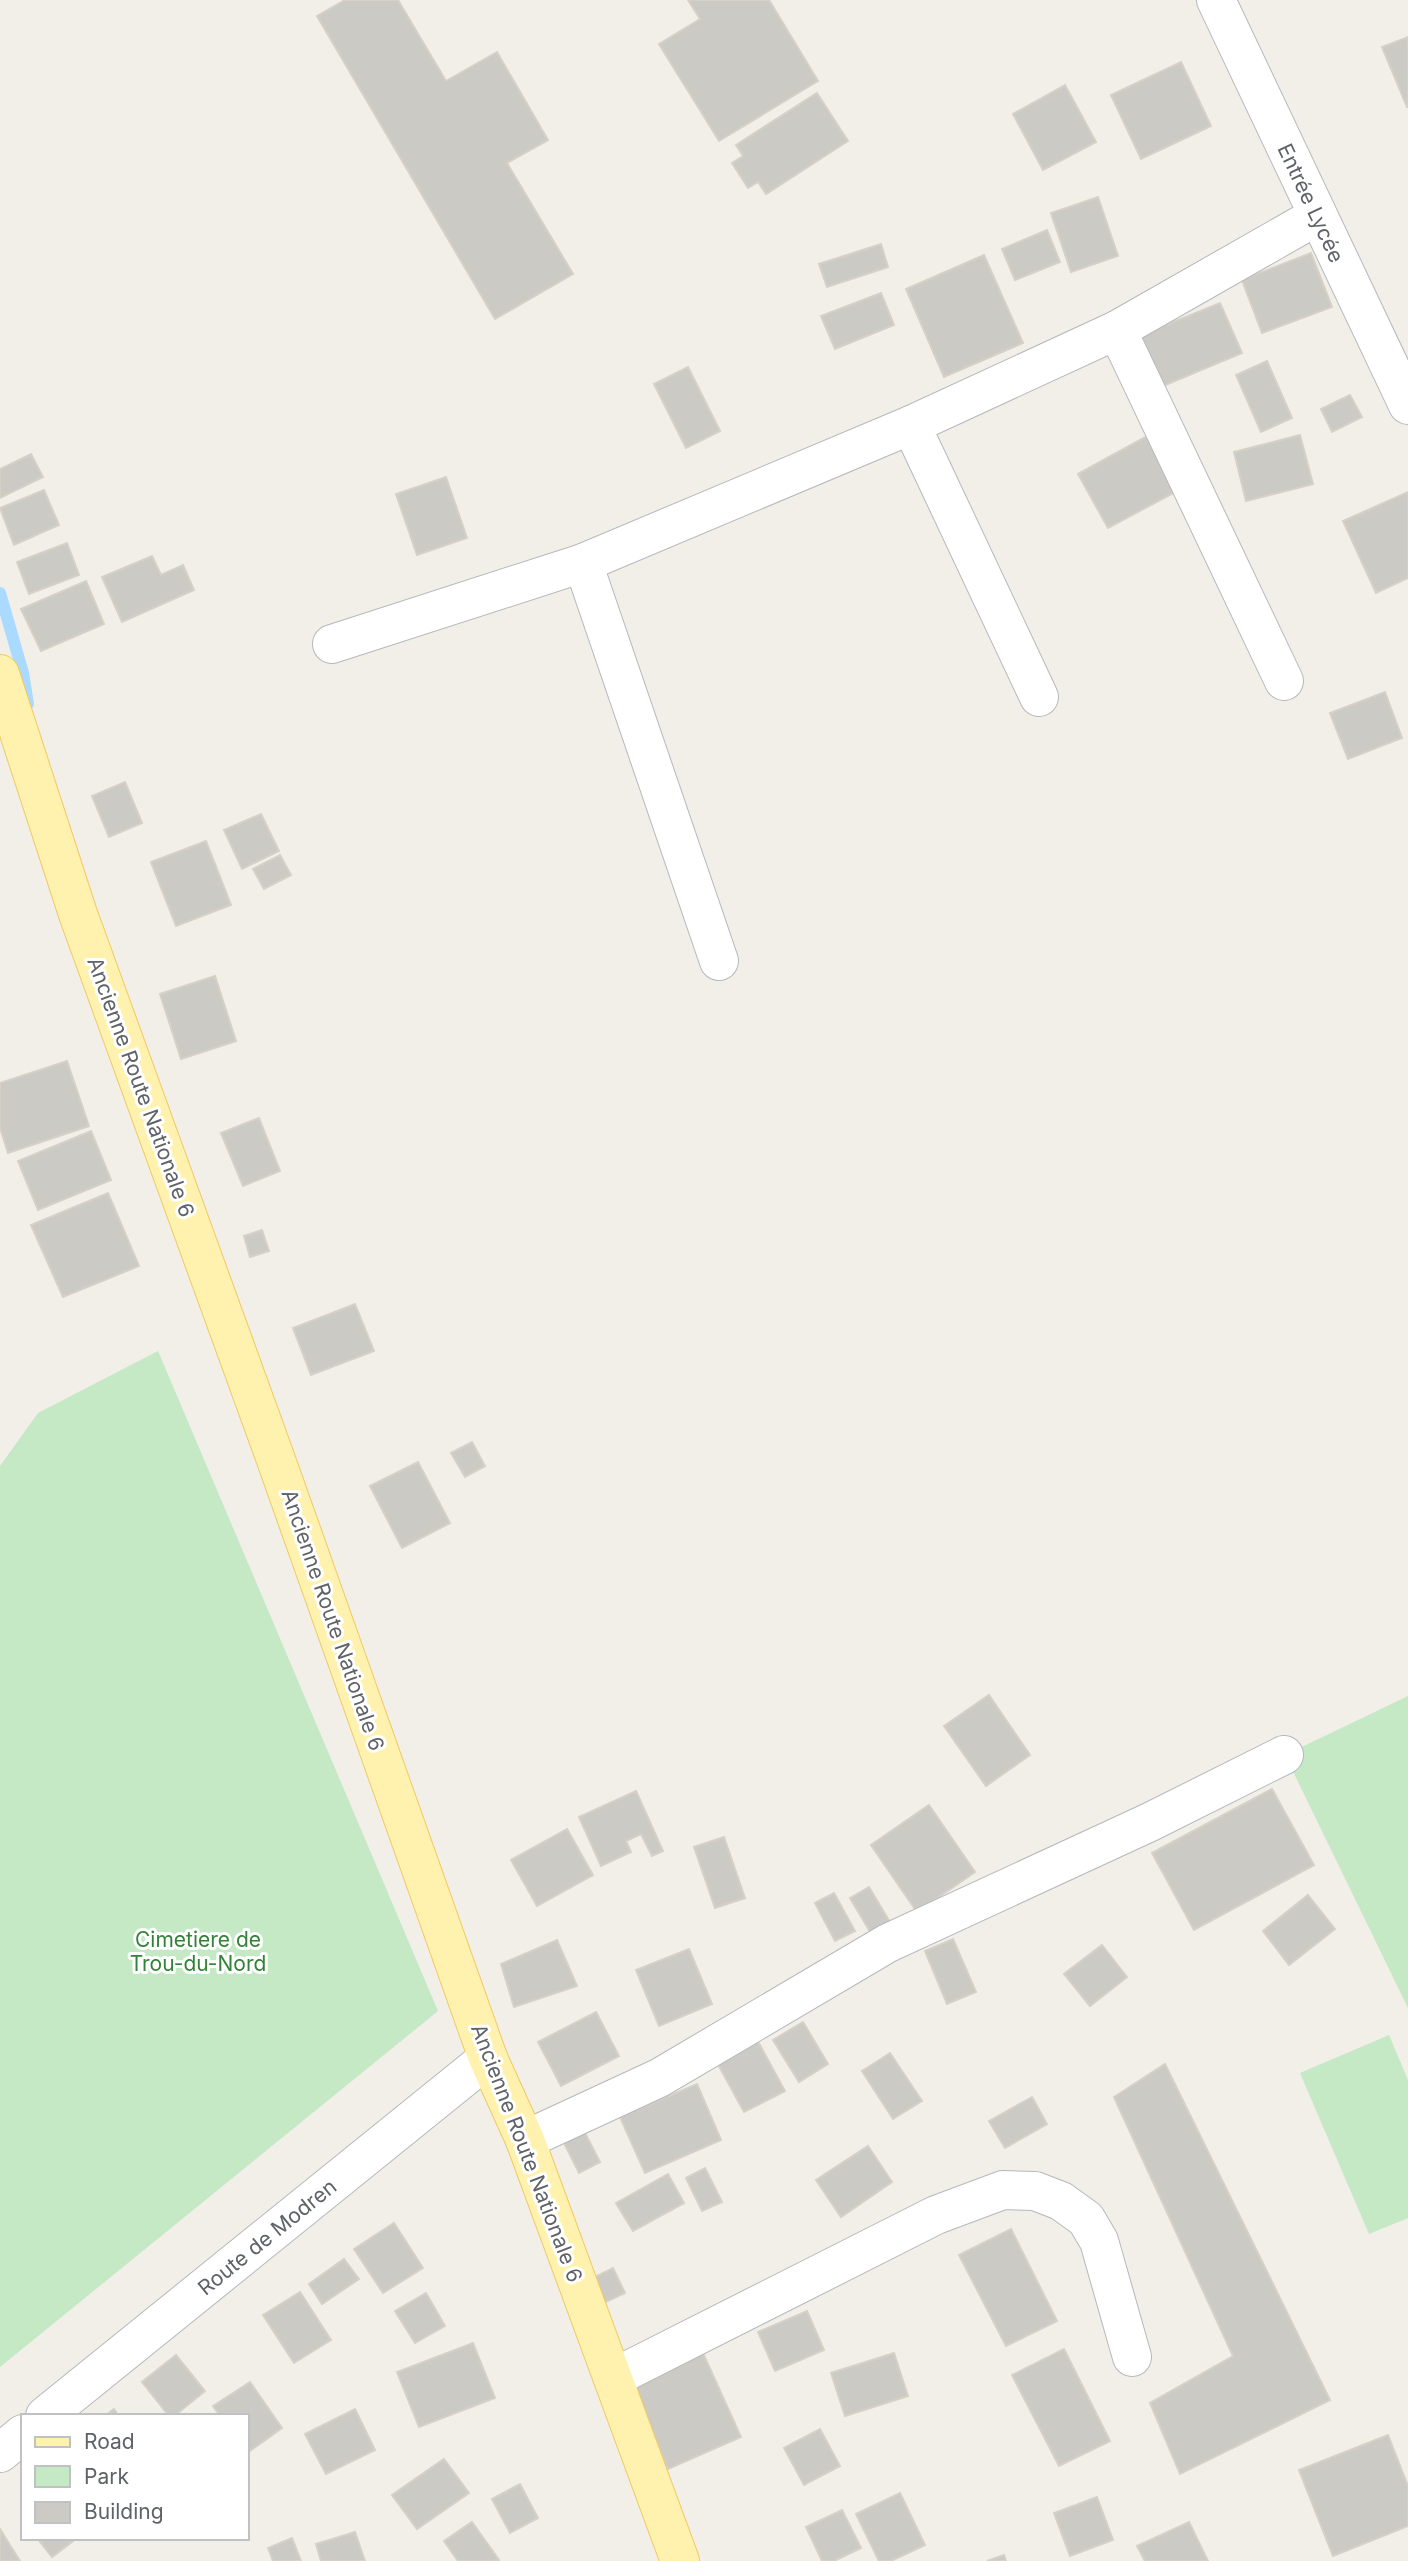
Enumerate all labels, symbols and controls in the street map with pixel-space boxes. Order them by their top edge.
street label: Entrée Lycée [1273,140,1349,266]
street label: Ancienne Route Nationale 6 [82,954,200,1220]
street label: Ancienne Route Nationale 6 [276,1486,390,1754]
park label: Cimetiere de Trou-du-Nord [130,1927,266,1976]
street label: Ancienne Route Nationale 6 [466,2020,588,2286]
street label: Route de Modren [193,2174,341,2300]
legend [21,2414,248,2540]
text: Road [84,2429,135,2454]
text: Park [84,2464,129,2489]
text: Building [84,2499,164,2524]

